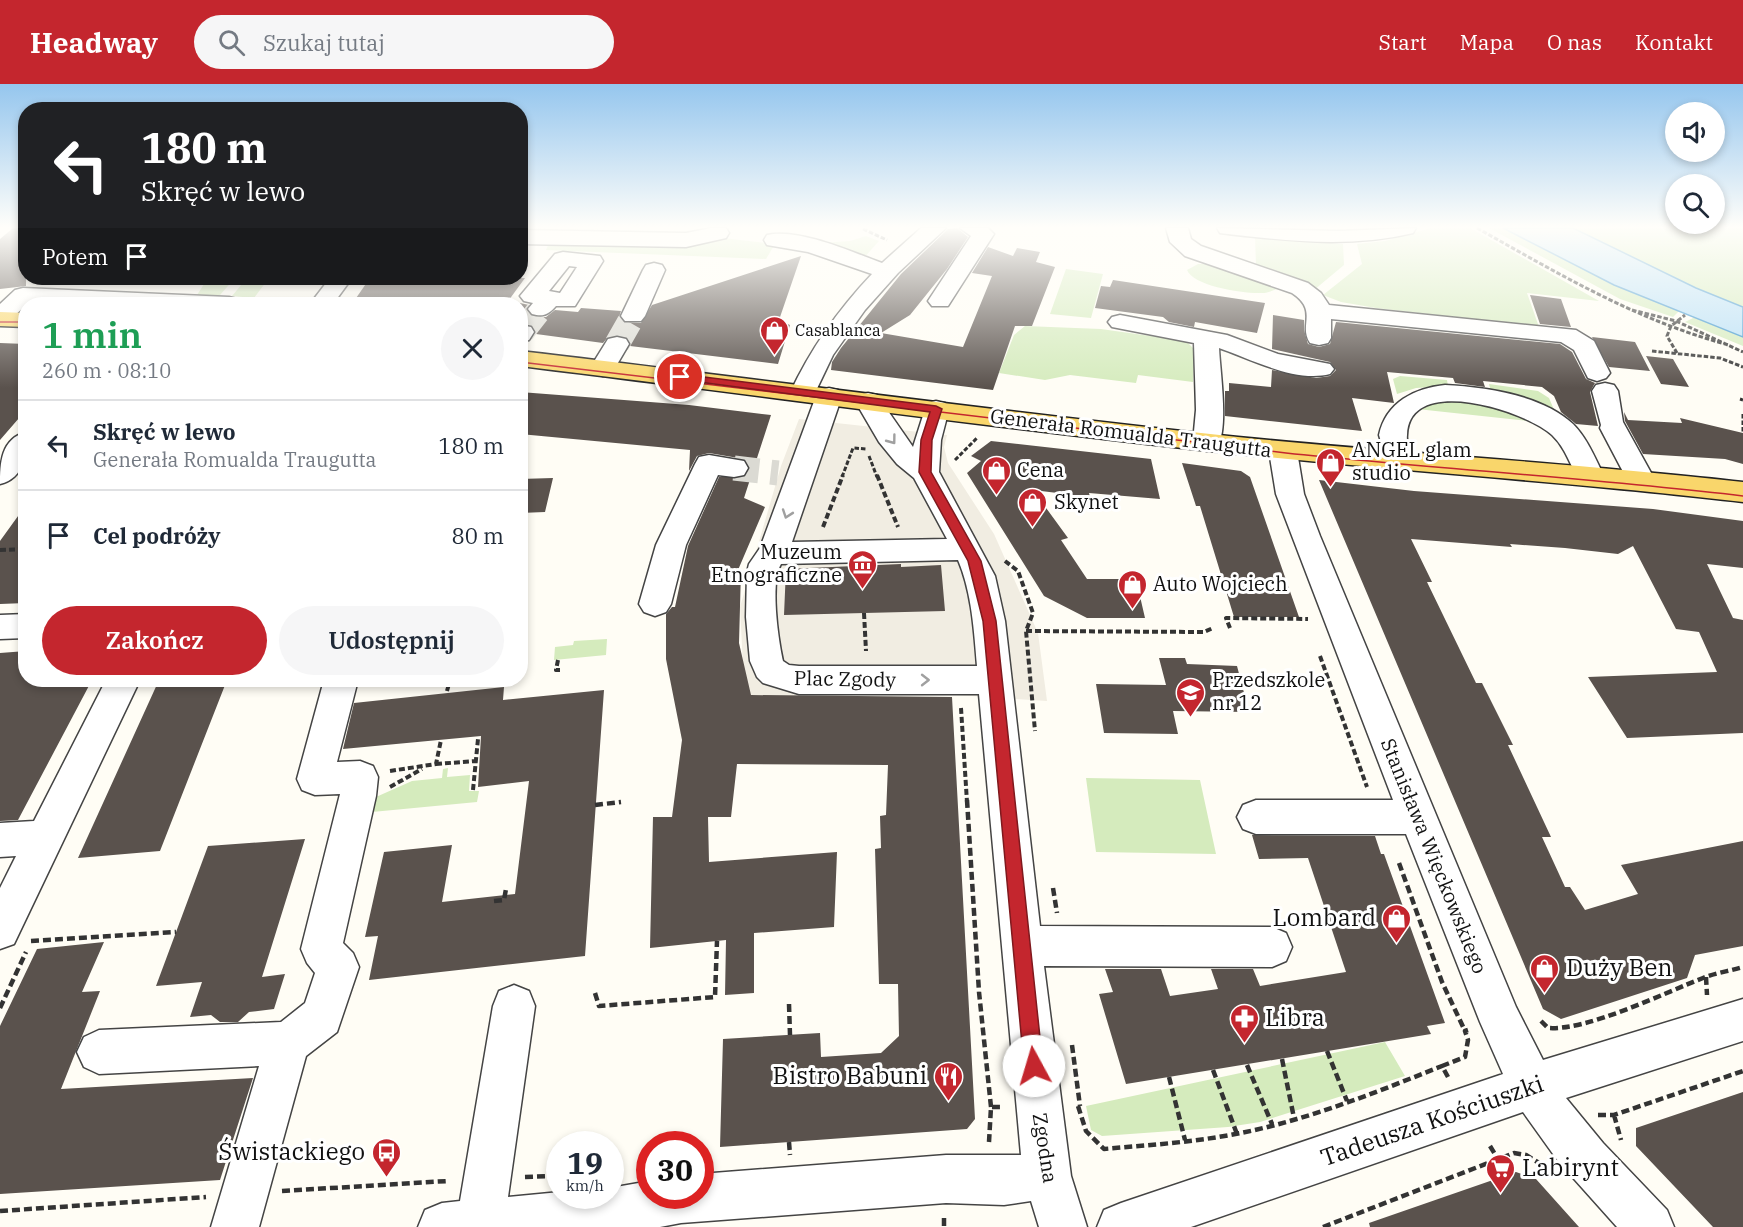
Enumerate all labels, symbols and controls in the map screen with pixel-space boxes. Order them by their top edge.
search box [194,15,614,69]
text: Headway [30,24,158,61]
icon: search [215,26,248,59]
text: Szukaj tutaj [263,28,385,57]
text: Start [1379,28,1427,56]
text: Mapa [1460,28,1514,56]
text: O nas [1547,28,1602,56]
text: Kontakt [1635,28,1713,56]
map controls [1665,102,1725,234]
button: sound [1665,102,1725,162]
text: 180 m [141,120,267,175]
icon: left [42,126,120,204]
text: Skręć w lewo [141,173,305,208]
button: search [1665,174,1725,234]
icon: arrive [120,240,153,273]
text: Potem [42,242,108,271]
text: 1 min [42,311,142,358]
shop icon: Casablanca [758,314,790,356]
button: close [441,317,504,380]
place label: Casablanca [795,320,881,340]
pin [654,351,705,402]
text: 260 m · 08:10 [42,357,171,384]
icon: arrive [663,360,696,393]
street label: Generała Romualda Traugutta [989,402,1273,463]
text: Skręć w lewo [93,417,236,446]
icon: left [42,429,75,462]
text: 180 m [438,431,504,460]
one-way arrow [885,433,896,444]
place label: ANGEL glam studio [1352,436,1472,486]
text: Generała Romualda Traugutta [93,446,377,473]
shop icon: ANGEL glam studio [1315,446,1347,488]
shop icon: Cena [980,454,1012,496]
place label: Cena [1017,456,1064,483]
shop icon: Skynet [1017,486,1049,528]
place label: Skynet [1054,488,1119,515]
one-way arrow [781,508,794,519]
icon: arrive [42,519,75,552]
text: Cel podróży [93,521,221,550]
text: 80 m [452,521,504,550]
place label: Muzeum Etnograficzne [711,538,842,588]
museum icon: Muzeum Etnograficzne [847,548,879,590]
shop icon: Auto Wojciech [1116,568,1148,610]
place label: Auto Wojciech [1153,570,1288,597]
button: Zakończ [42,606,267,675]
button: Udostępnij [279,606,504,675]
street label: Plac Zgody [794,664,897,693]
place label: Przedszkole nr 12 [1212,666,1325,716]
one-way arrow [921,674,930,686]
school or university icon: Przedszkole nr 12 [1175,676,1207,718]
street label: Stanisława Więckowskiego [1375,734,1494,977]
place label: Lombard [1272,901,1376,933]
shop icon: Lombard [1381,902,1413,944]
place label: Duży Ben [1566,951,1673,983]
shop icon: Duży Ben [1529,952,1561,994]
place label: Libra [1265,1001,1325,1033]
pharmacy icon: Libra [1228,1002,1260,1044]
position arrow [1002,1034,1066,1098]
place label: Bistro Babuni [773,1059,927,1091]
restaurant icon: Bistro Babuni [932,1060,964,1102]
street label: Tadeusza Kościuszki [1316,1067,1547,1173]
street label: Zgodna [1027,1111,1064,1185]
speed limit sign: 30 [636,1131,714,1209]
place label: Świstackiego [218,1135,365,1167]
bus stop icon: Świstackiego [370,1136,402,1178]
text: 19 [567,1143,603,1182]
place label: Labirynt [1522,1151,1619,1183]
supermarket icon: Labirynt [1485,1152,1517,1194]
text: km/h [566,1176,604,1195]

